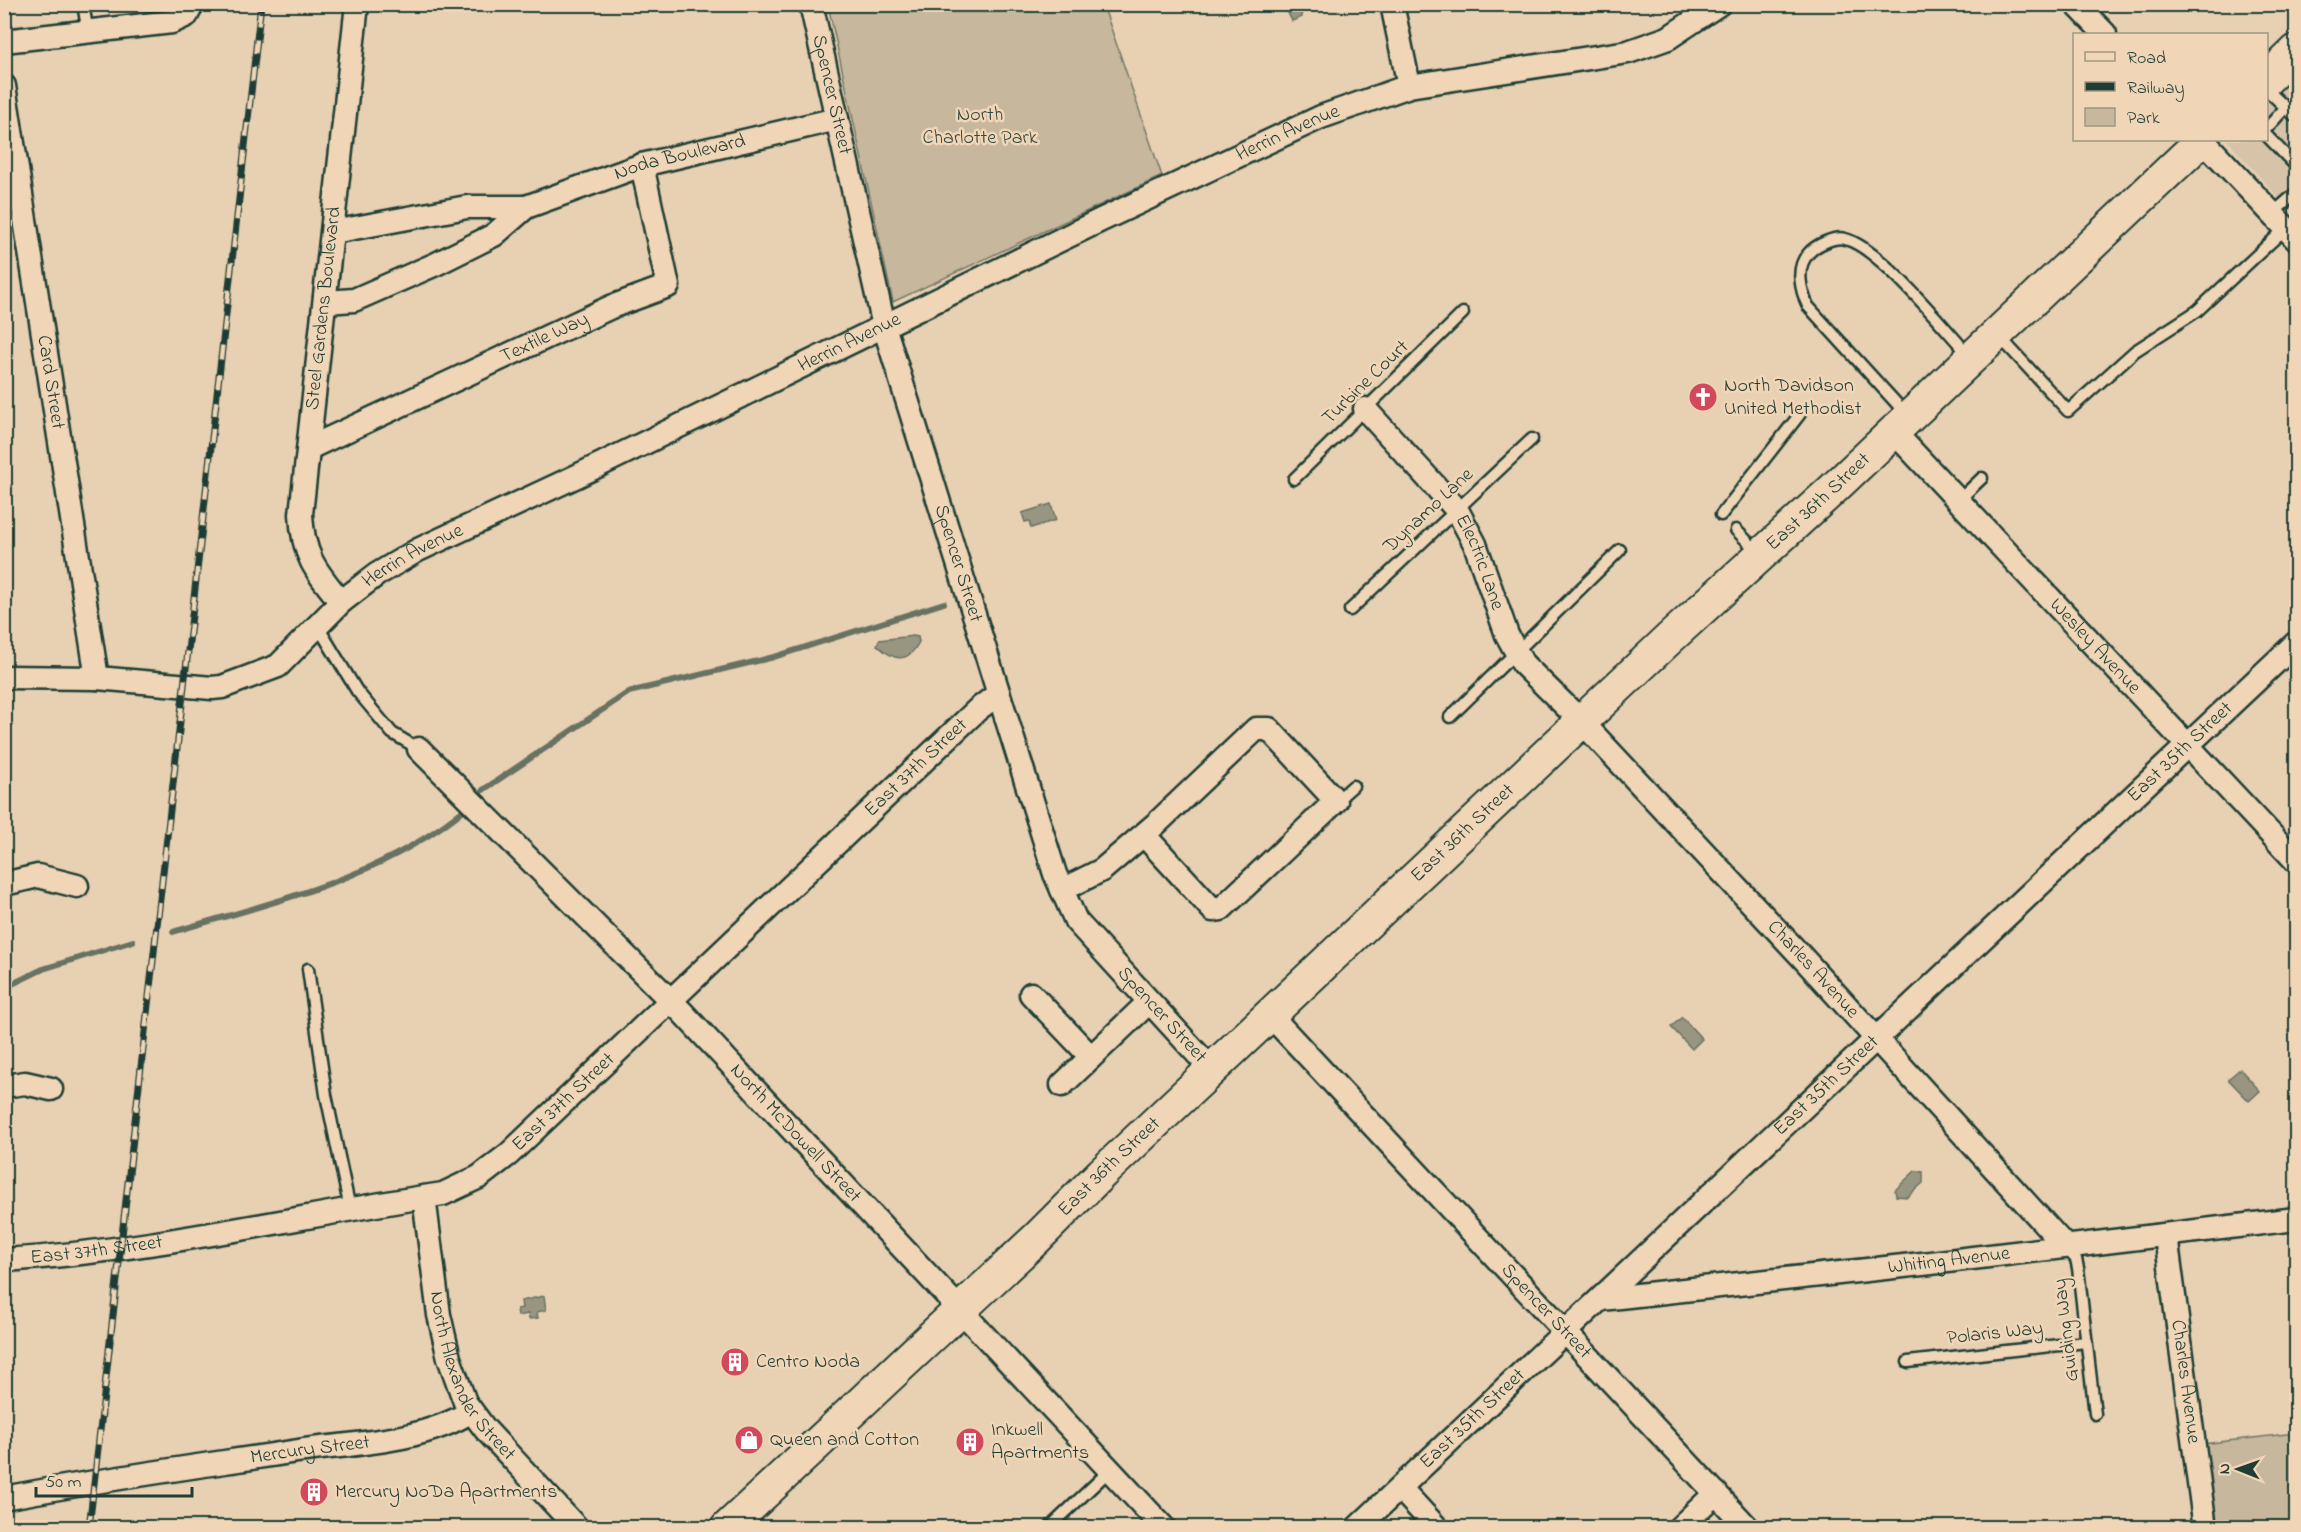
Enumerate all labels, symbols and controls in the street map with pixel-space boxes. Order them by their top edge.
street label: Spencer Street [804,32,859,158]
legend [2073,33,2268,141]
text: Road [2127,46,2166,72]
text: Railway [2127,76,2184,102]
street label: Herrin Avenue [1231,97,1344,169]
park label: North Charlotte Park [923,101,1038,153]
text: Park [2127,106,2160,132]
street label: Noda Boulevard [610,127,748,188]
street label: Steel Gardens Boulevard [298,205,349,411]
street label: Textile Way [496,305,594,371]
street label: Herrin Avenue [793,305,906,380]
street label: Card Street [29,333,72,432]
street label: Turbine Court [1316,334,1416,432]
place label: North Davidson United Methodist [1724,372,1862,424]
church icon: North Davidson United Methodist [1687,381,1719,413]
street label: East 36th Street [1760,446,1878,558]
street label: Dynamo Lane [1377,461,1481,561]
street label: Spencer Street [926,501,990,626]
street label: Electric Lane [1447,509,1512,614]
street label: Herrin Avenue [356,516,468,595]
street label: Wesley Avenue [2042,592,2148,701]
street label: East 35th Street [2121,695,2240,810]
street label: East 37th Street [858,711,975,824]
street label: East 36th Street [1404,777,1522,890]
street label: Charles Avenue [1760,914,1866,1025]
street label: Spencer Street [1110,960,1214,1070]
street label: East 35th Street [1767,1028,1886,1143]
street label: East 37th Street [505,1046,622,1159]
street label: North McDowell Street [723,1057,868,1210]
street label: East 36th Street [1051,1110,1168,1224]
street label: East 37th Street [29,1228,165,1273]
street label: Whiting Avenue [1886,1239,2012,1282]
street label: Spencer Street [1494,1257,1598,1366]
street label: Guiding Way [2046,1277,2089,1383]
street label: North Alexander Street [422,1290,523,1468]
street label: Polaris Way [1945,1315,2045,1353]
street label: Charles Avenue [2163,1318,2208,1446]
building icon: Centro Noda [719,1346,751,1378]
place label: Centro Noda [756,1348,860,1377]
street label: East 35th Street [1413,1361,1532,1476]
place label: Inkwell Apartments [991,1416,1089,1468]
shop icon: Queen and Cotton [733,1424,765,1456]
place label: Queen and Cotton [770,1426,919,1455]
building icon: Inkwell Apartments [954,1426,986,1458]
street label: Mercury Street [248,1428,372,1472]
north arrow [2208,1439,2268,1499]
scale bar [36,1460,192,1498]
text: N [2213,1463,2237,1474]
text: 50 m [45,1470,82,1496]
building icon: Mercury NoDa Apartments [298,1476,330,1508]
place label: Mercury NoDa Apartments [335,1478,557,1507]

